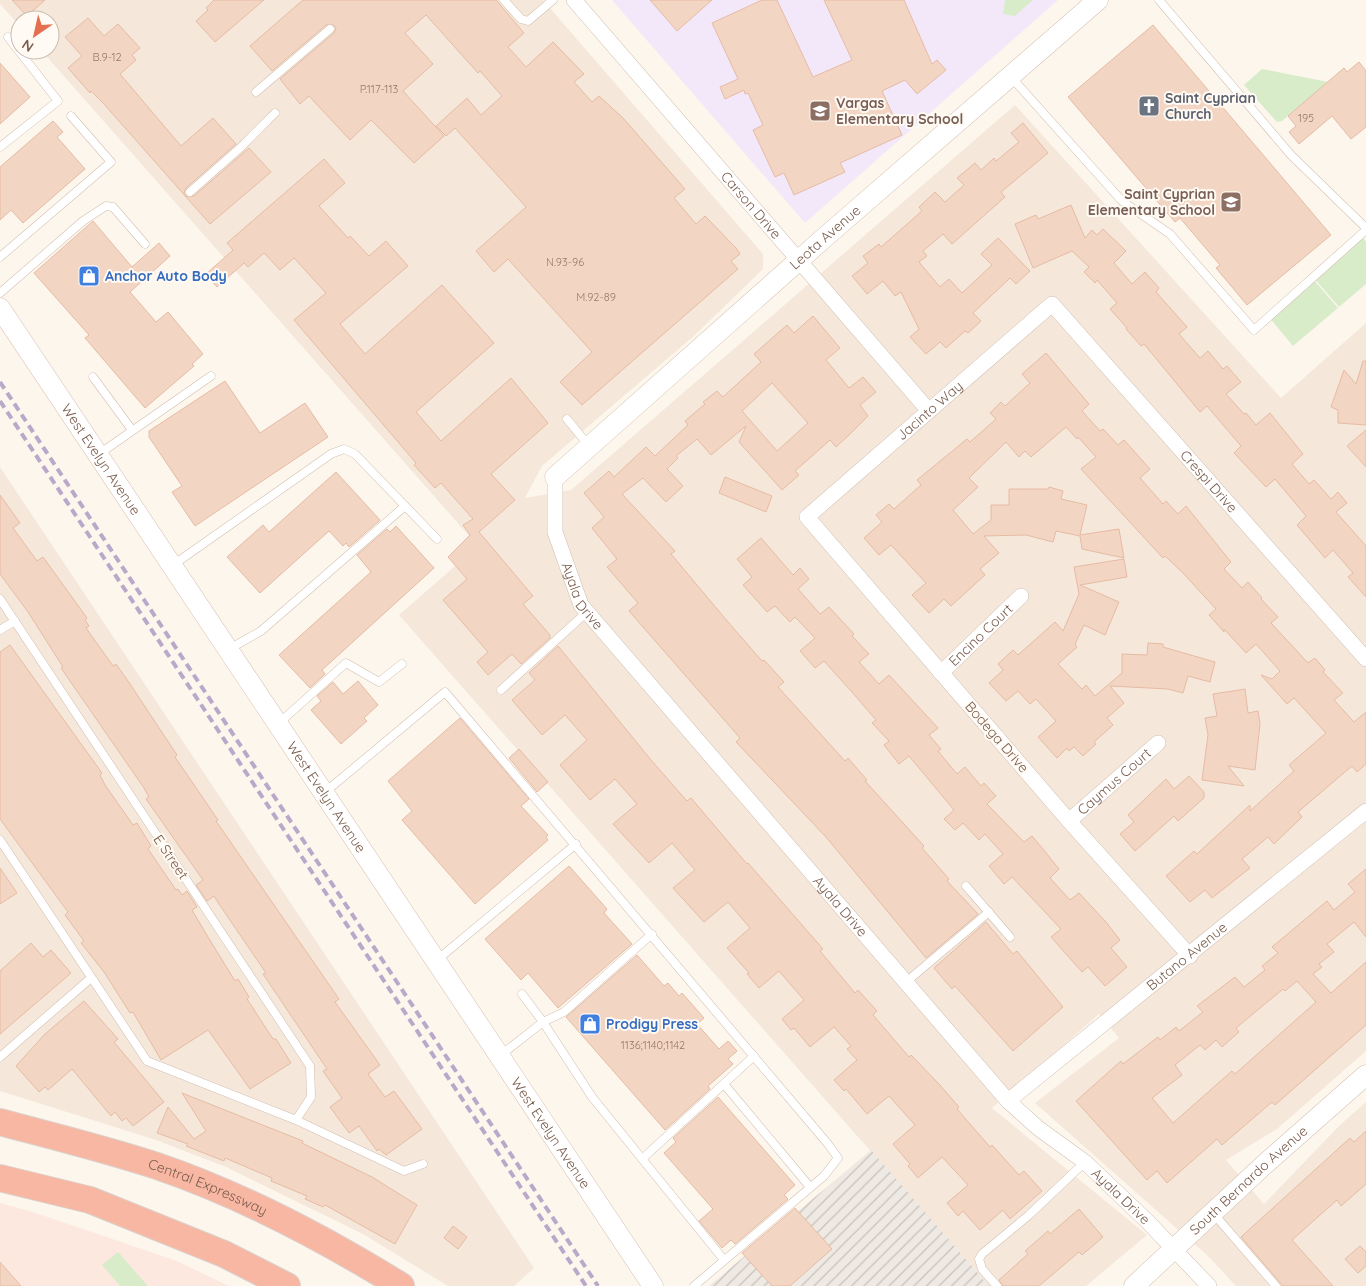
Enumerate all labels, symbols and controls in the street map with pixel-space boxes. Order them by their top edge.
north arrow [10,10,60,60]
text: N [18,35,37,56]
house number: B.9-12 [92,50,122,64]
house number: P.117-113 [360,82,398,96]
place label: Saint Cyprian Church [1165,89,1256,123]
place label: Vargas Elementary School [836,94,963,128]
church icon: Saint Cyprian Church [1137,94,1161,118]
school or university icon: Vargas Elementary School [808,99,832,123]
house number: 195 [1298,111,1314,125]
street label: Carson Drive [717,168,785,243]
place label: Saint Cyprian Elementary School [1088,185,1215,219]
school or university icon: Saint Cyprian Elementary School [1219,190,1243,214]
street label: Leota Avenue [786,201,864,273]
house number: N.93-96 [546,255,584,269]
shop icon: Anchor Auto Body [77,264,101,288]
place label: Anchor Auto Body [105,267,227,285]
house number: M.92-89 [576,290,616,304]
street label: Jacinto Way [893,377,966,444]
street label: West Evelyn Avenue [57,400,145,519]
street label: Crespi Drive [1176,446,1241,516]
street label: Ayala Drive [558,560,607,633]
street label: Encino Court [945,600,1017,670]
street label: Bodega Drive [961,698,1033,776]
street label: West Evelyn Avenue [283,738,370,856]
street label: Caymus Court [1073,744,1155,819]
street label: E Street [150,831,193,883]
street label: Ayala Drive [809,872,871,940]
street label: Butano Avenue [1143,918,1231,994]
shop icon: Prodigy Press [578,1012,602,1036]
place label: Prodigy Press [606,1015,698,1033]
house number: 1136;1140;1142 [621,1038,685,1052]
street label: West Evelyn Avenue [507,1074,595,1192]
street label: South Bernardo Avenue [1186,1122,1311,1239]
street label: Central Expressway [146,1155,270,1219]
street label: Ayala Drive [1088,1164,1154,1228]

